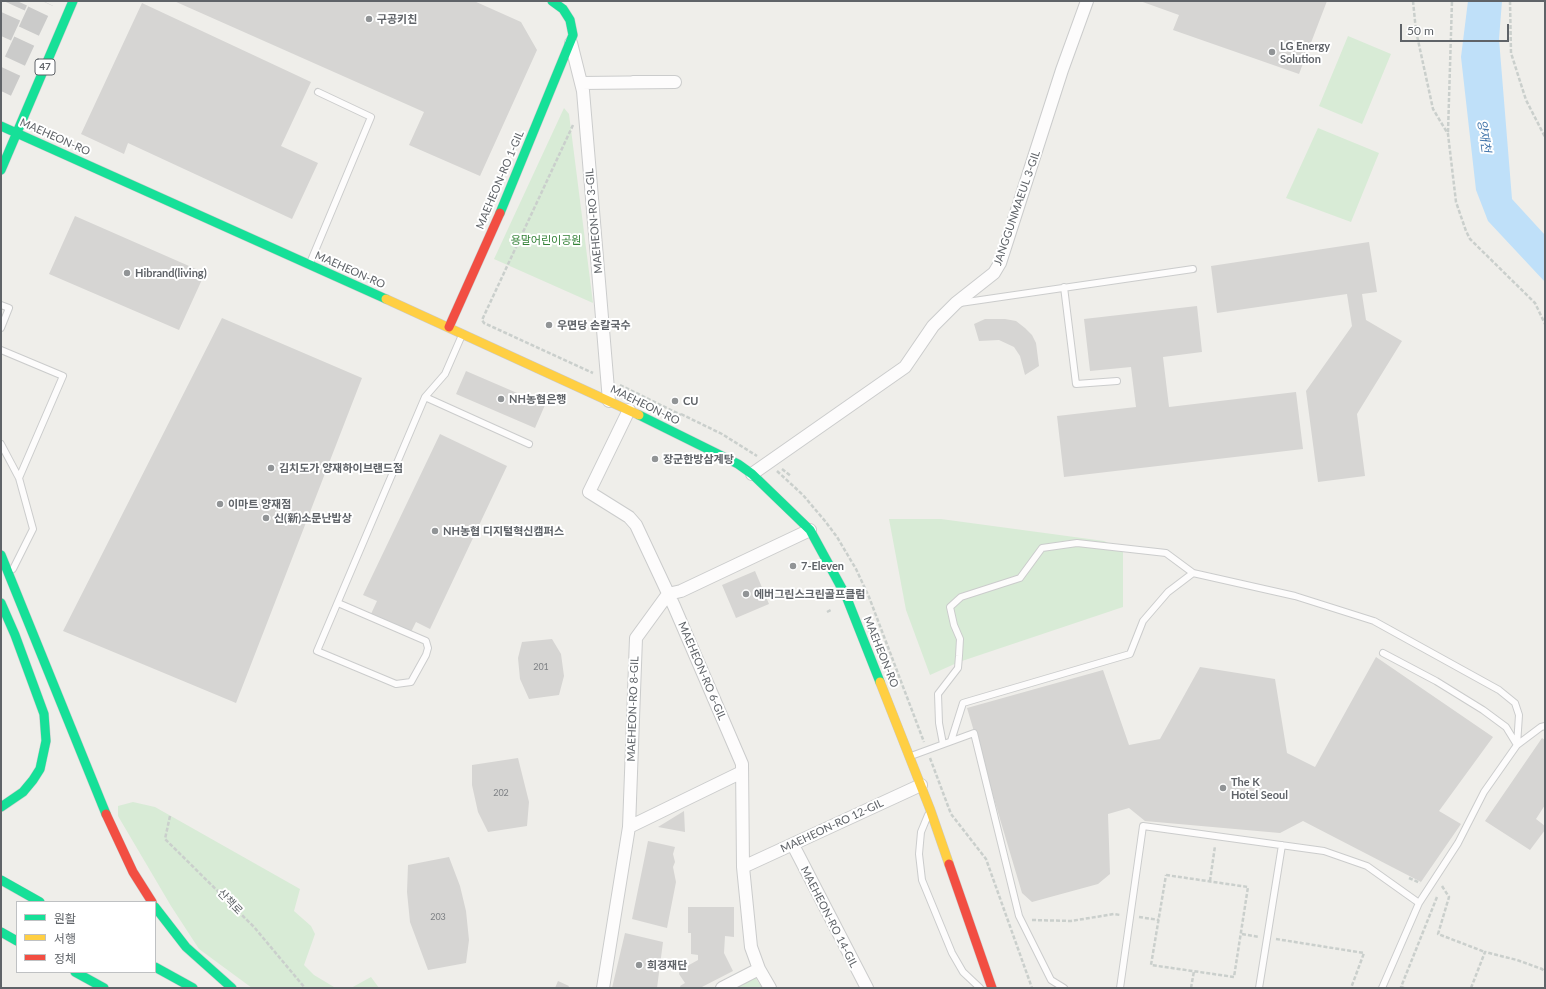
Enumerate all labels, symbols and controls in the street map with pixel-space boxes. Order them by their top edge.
place label: 구공키친 [377,12,417,26]
marker: 구공키친 [364,14,374,24]
scale bar [1402,16,1511,42]
text: 50 m [1407,23,1434,38]
place label: LG Energy Solution [1280,39,1330,65]
marker: LG Energy Solution [1267,47,1277,57]
road number: 47 [35,59,55,75]
street label: MAEHEON-RO [18,116,92,158]
water label: 양재천 [1475,119,1493,153]
street label: MAEHEON-RO 1-GIL [473,129,527,231]
street label: JANGGUNMAEUL 3-GIL [991,149,1043,267]
street label: MAEHEON-RO 3-GIL [583,168,605,274]
park label: 용말어린이공원 [511,233,581,247]
street label: MAEHEON-RO [313,249,387,291]
place label: Hibrand(living) [135,266,207,280]
marker: Hibrand(living) [122,268,132,278]
place label: 우면당 손칼국수 [557,318,631,332]
marker: 우면당 손칼국수 [544,320,554,330]
street label: MAEHEON-RO [608,383,682,427]
place label: NH농협은행 [509,392,566,406]
marker: NH농협은행 [496,394,506,404]
place label: CU [683,394,698,408]
marker: CU [670,396,680,406]
place label: 장군한방삼계탕 [663,452,734,466]
marker: 장군한방삼계탕 [650,454,660,464]
place label: 김치도가 양재하이브랜드점 [279,461,403,475]
marker: 김치도가 양재하이브랜드점 [266,463,276,473]
place label: 이마트 양재점 [228,497,291,511]
marker: 이마트 양재점 [215,499,225,509]
place label: 신(新)소문난밥상 [274,511,352,525]
marker: 신(新)소문난밥상 [261,513,271,523]
place label: NH농협 디지털혁신캠퍼스 [443,524,564,538]
marker: NH농협 디지털혁신캠퍼스 [430,526,440,536]
place label: 7-Eleven [801,559,844,573]
marker: 7-Eleven [788,561,798,571]
place label: 에버그린스크린골프클럼 [754,587,865,601]
marker: 에버그린스크린골프클럼 [741,589,751,599]
street label: MAEHEON-RO [861,615,901,689]
street label: MAEHEON-RO 6-GIL [675,620,729,722]
street label: MAEHEON-RO 8-GIL [625,656,641,762]
house number: 201 [533,662,549,672]
place label: The K Hotel Seoul [1231,775,1288,801]
marker: The K Hotel Seoul [1218,783,1228,793]
house number: 202 [493,788,509,798]
street label: MAEHEON-RO 12-GIL [778,796,886,856]
street label: MAEHEON-RO 14-GIL [798,864,860,970]
street label: 산책로 [215,886,245,918]
legend [16,901,156,973]
text: 원활 [54,911,76,926]
house number: 203 [430,912,446,922]
text: 서행 [54,931,76,946]
text: 정체 [54,951,76,966]
place label: 희경재단 [647,958,687,972]
marker: 희경재단 [634,960,644,970]

